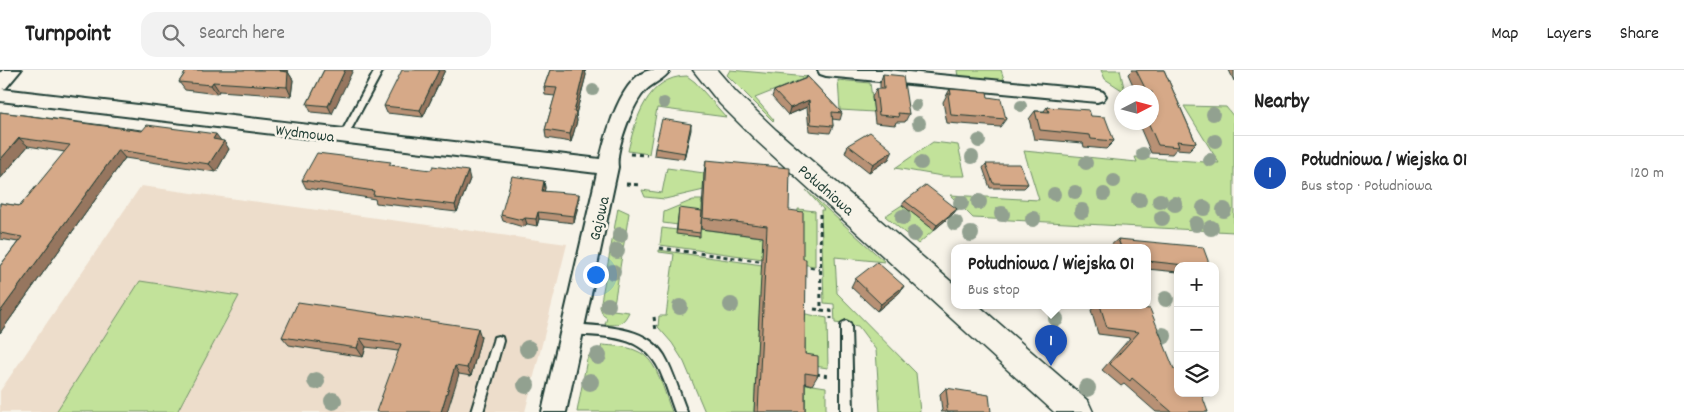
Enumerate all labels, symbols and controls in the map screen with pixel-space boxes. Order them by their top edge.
search box [141,12,491,57]
text: Turnpoint [25,18,111,52]
icon: search [159,21,187,49]
text: Search here [199,21,285,48]
text: Map [1491,22,1518,47]
text: Layers [1546,22,1592,47]
text: Share [1620,22,1659,47]
north arrow [1114,85,1159,130]
text: Nearby [1254,88,1309,118]
street label: Wydmowa [274,119,336,150]
text: Południowa / Wiejska 01 [1301,148,1467,175]
street label: Południowa [792,160,859,222]
text: 1 [1268,162,1272,185]
text: 120 m [1630,162,1664,185]
text: Bus stop · Południowa [1301,175,1432,198]
street label: Gajowa [584,194,617,243]
popup [951,244,1151,309]
text: Południowa / Wiejska 01 [968,252,1134,279]
your location [583,262,609,288]
map controls [1174,262,1219,397]
button: + [1174,262,1219,307]
text: Bus stop [968,279,1020,302]
button: − [1174,307,1219,352]
pin: 1 [1035,325,1067,366]
button: layers [1174,352,1219,397]

